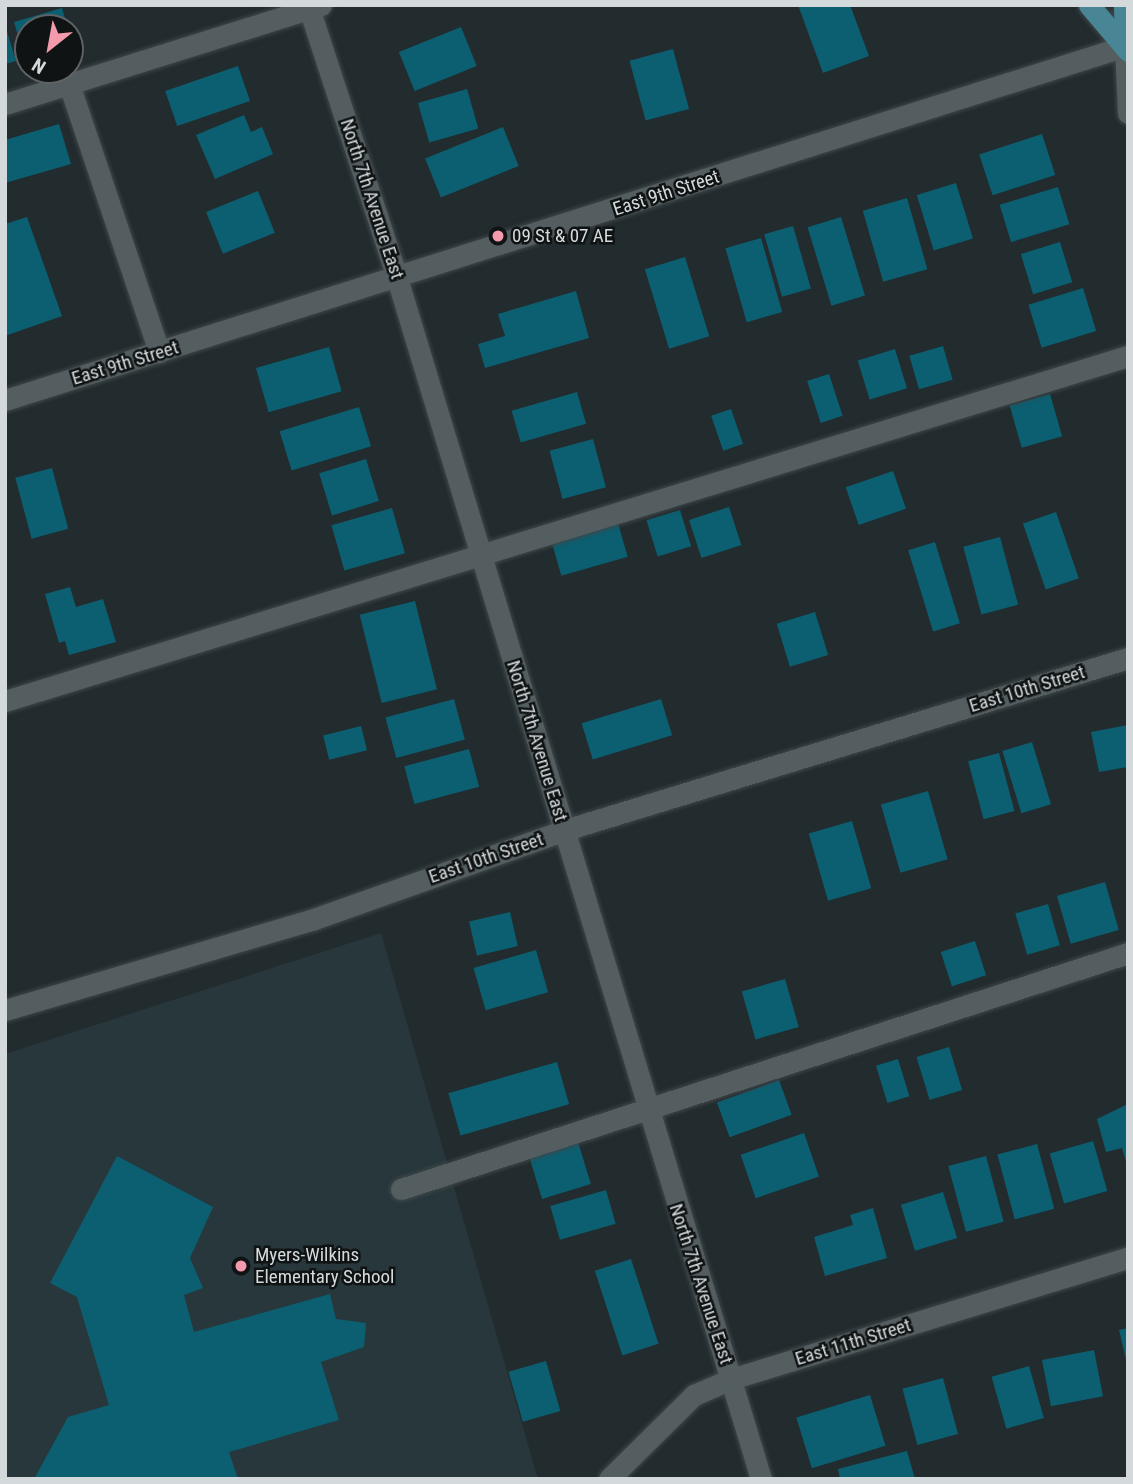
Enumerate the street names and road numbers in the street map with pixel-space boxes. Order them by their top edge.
street label: North 7th Avenue East [335,116,409,282]
street label: East 9th Street [610,165,722,221]
street label: East 9th Street [69,336,181,390]
street label: North 7th Avenue East [502,658,572,824]
street label: East 10th Street [966,661,1088,717]
street label: East 10th Street [426,828,546,888]
street label: North 7th Avenue East [664,1201,738,1367]
street label: East 11th Street [792,1314,914,1370]

